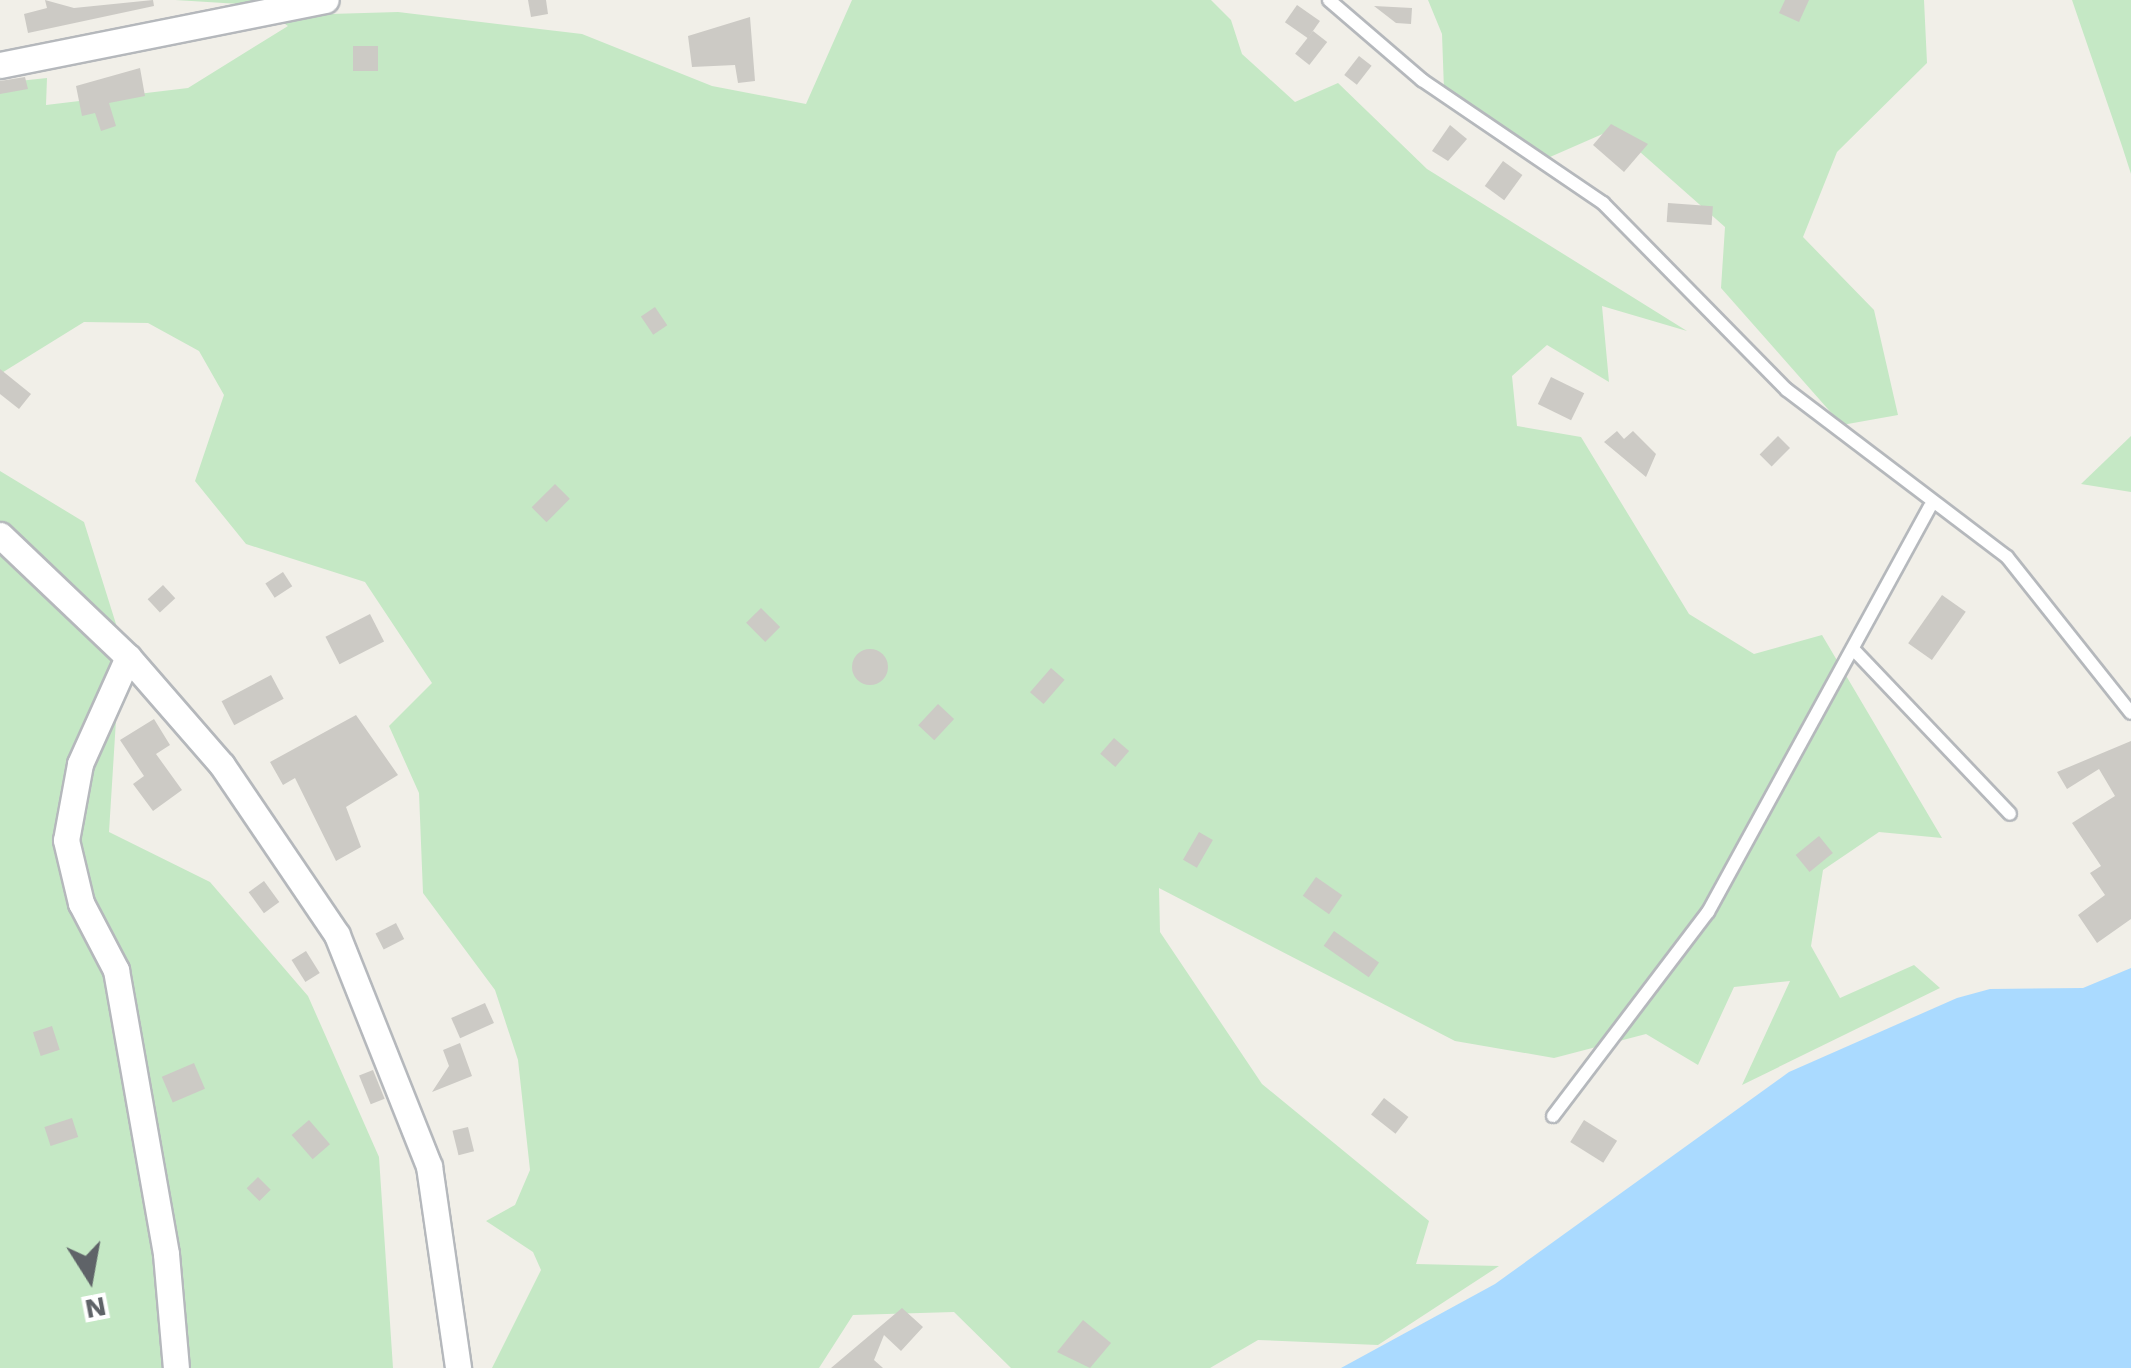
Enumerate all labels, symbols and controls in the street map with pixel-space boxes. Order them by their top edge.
north arrow [40,1228,140,1328]
text: N [82,1290,109,1326]

